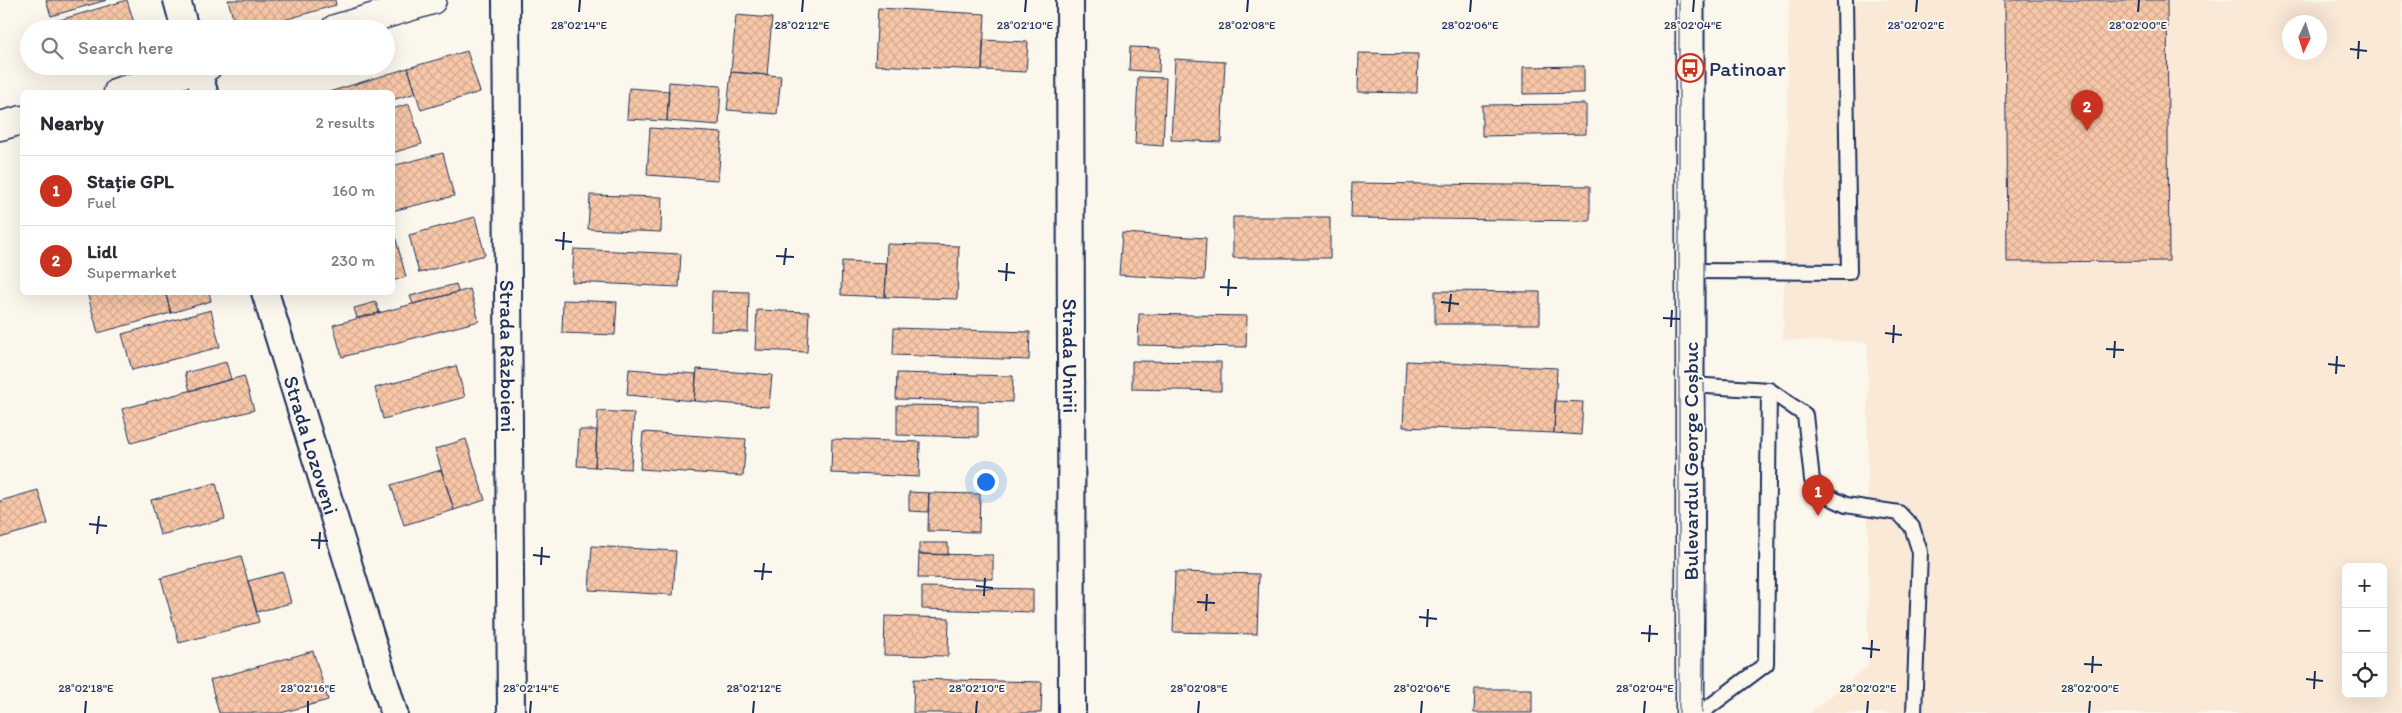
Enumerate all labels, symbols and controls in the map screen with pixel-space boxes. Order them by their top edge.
north arrow [2282,15,2327,60]
text: 28°02'14"E [551,18,607,32]
text: 28°02'12"E [774,18,830,32]
text: 28°02'10"E [997,18,1054,32]
text: 28°02'08"E [1218,18,1276,32]
text: 28°02'06"E [1441,18,1499,32]
text: 28°02'04"E [1664,18,1722,32]
text: 28°02'02"E [1887,18,1945,32]
text: 28°02'00"E [2109,18,2167,32]
search box [20,20,395,75]
icon: search [38,34,66,62]
text: Search here [78,36,173,59]
bus stop icon: Patinoar [1675,53,1705,83]
place label: Patinoar [1709,56,1786,81]
pin: 2 [2071,90,2103,131]
text: Nearby [40,110,104,135]
text: 2 results [315,113,375,132]
text: Stație GPL [87,170,174,193]
text: 1 [52,181,60,200]
text: 160 m [332,181,375,200]
text: Fuel [87,193,116,212]
text: Lidl [87,240,117,263]
text: 2 [52,251,60,270]
text: 230 m [331,251,375,270]
text: Supermarket [87,263,177,282]
street label: Strada Războieni [495,280,522,432]
street label: Strada Unirii [1058,298,1084,414]
street label: Bulevardul George Coșbuc [1678,341,1703,580]
street label: Strada Lozoveni [279,373,345,517]
your location [973,469,999,495]
pin: 1 [1802,475,1834,516]
map controls [2342,563,2387,698]
button: + [2342,563,2387,608]
button: − [2342,608,2387,653]
button: locate [2342,653,2387,698]
text: 28°02'18"E [58,681,114,695]
text: 28°02'16"E [280,681,336,695]
text: 28°02'14"E [503,681,559,695]
text: 28°02'12"E [726,681,782,695]
text: 28°02'10"E [949,681,1006,695]
text: 28°02'08"E [1170,681,1228,695]
text: 28°02'06"E [1393,681,1451,695]
text: 28°02'04"E [1616,681,1674,695]
text: 28°02'02"E [1839,681,1897,695]
text: 28°02'00"E [2061,681,2119,695]

